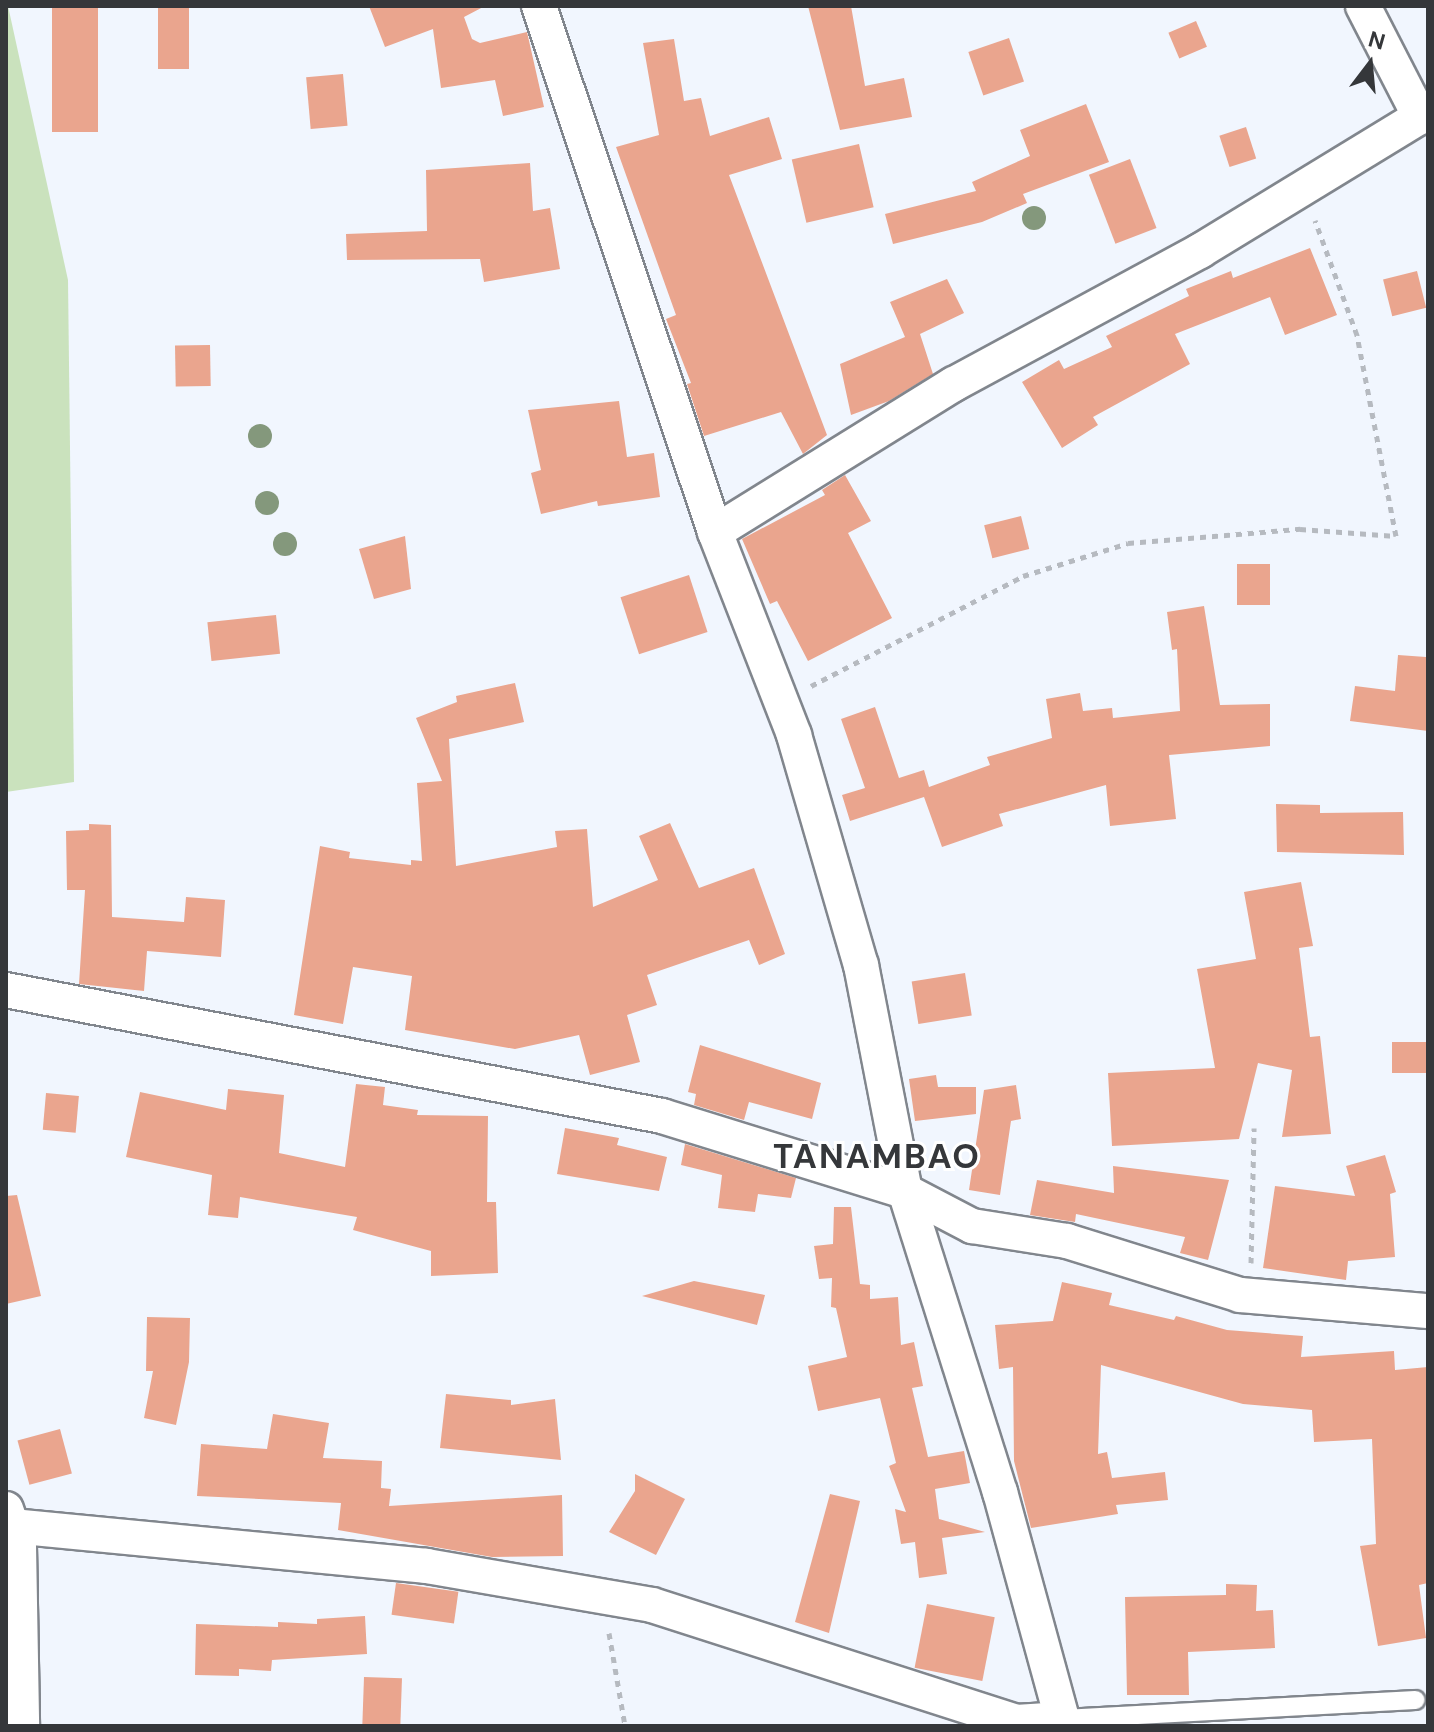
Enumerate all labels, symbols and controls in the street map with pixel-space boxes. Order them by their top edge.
north arrow [1330,24,1410,104]
text: N [1365,24,1388,57]
district label: TANAMBAO [773,1137,981,1177]

